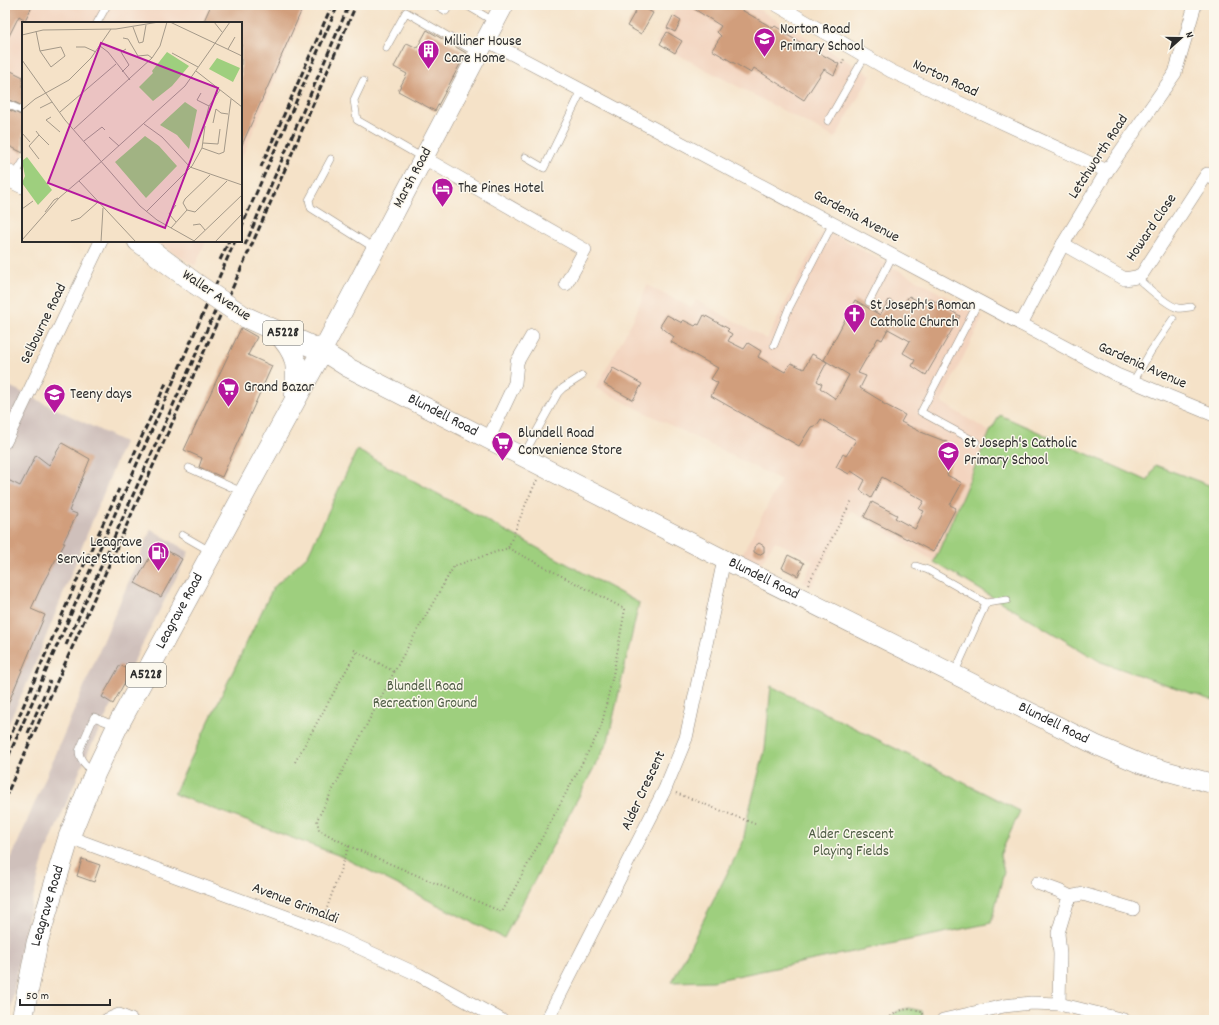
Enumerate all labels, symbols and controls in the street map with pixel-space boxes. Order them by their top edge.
north arrow [1161,18,1201,58]
place label: Norton Road Primary School [780,19,864,58]
inset map [22,22,242,242]
school or university icon: Norton Road Primary School [751,26,777,59]
text: N [1180,30,1197,41]
place label: Milliner House Care Home [444,31,522,70]
building icon: Milliner House Care Home [416,38,442,71]
street label: Norton Road [909,54,981,104]
street label: Letchworth Road [1063,110,1135,204]
street label: Marsh Road [388,144,438,212]
hotel icon: The Pines Hotel [430,176,456,209]
place label: The Pines Hotel [458,178,544,200]
street label: Gardenia Avenue [809,185,903,249]
street label: Howard Close [1121,189,1183,266]
street label: Waller Avenue [177,265,255,328]
street label: Selbourne Road [15,280,73,368]
place label: St Joseph's Roman Catholic Church [870,295,975,334]
church icon: St Joseph's Roman Catholic Church [841,302,867,335]
road number: A5228 [263,321,303,345]
street label: Gardenia Avenue [1094,337,1190,396]
supermarket icon: Grand Bazar [215,375,241,408]
place label: Grand Bazar [244,377,314,399]
school or university icon: Teeny days [41,382,67,415]
place label: Teeny days [70,384,132,406]
street label: Blundell Road [404,389,482,443]
place label: Blundell Road Convenience Store [518,423,623,462]
supermarket icon: Blundell Road Convenience Store [490,430,516,463]
place label: St Joseph's Catholic Primary School [964,433,1077,472]
school or university icon: St Joseph's Catholic Primary School [935,440,961,473]
place label: Leagrave Service Station [57,532,142,571]
fuel station icon: Leagrave Service Station [145,539,171,572]
street label: Blundell Road [724,552,803,606]
street label: Leagrave Road [150,569,210,653]
road number: A5228 [126,663,166,687]
park label: Blundell Road Recreation Ground [373,676,477,715]
street label: Blundell Road [1014,697,1093,751]
street label: Alder Crescent [616,747,672,834]
park label: Alder Crescent Playing Fields [808,824,894,863]
street label: Leagrave Road [26,863,71,948]
street label: Avenue Grimaldi [249,877,342,931]
scale bar [20,981,110,1007]
text: 50 m [26,988,49,1005]

